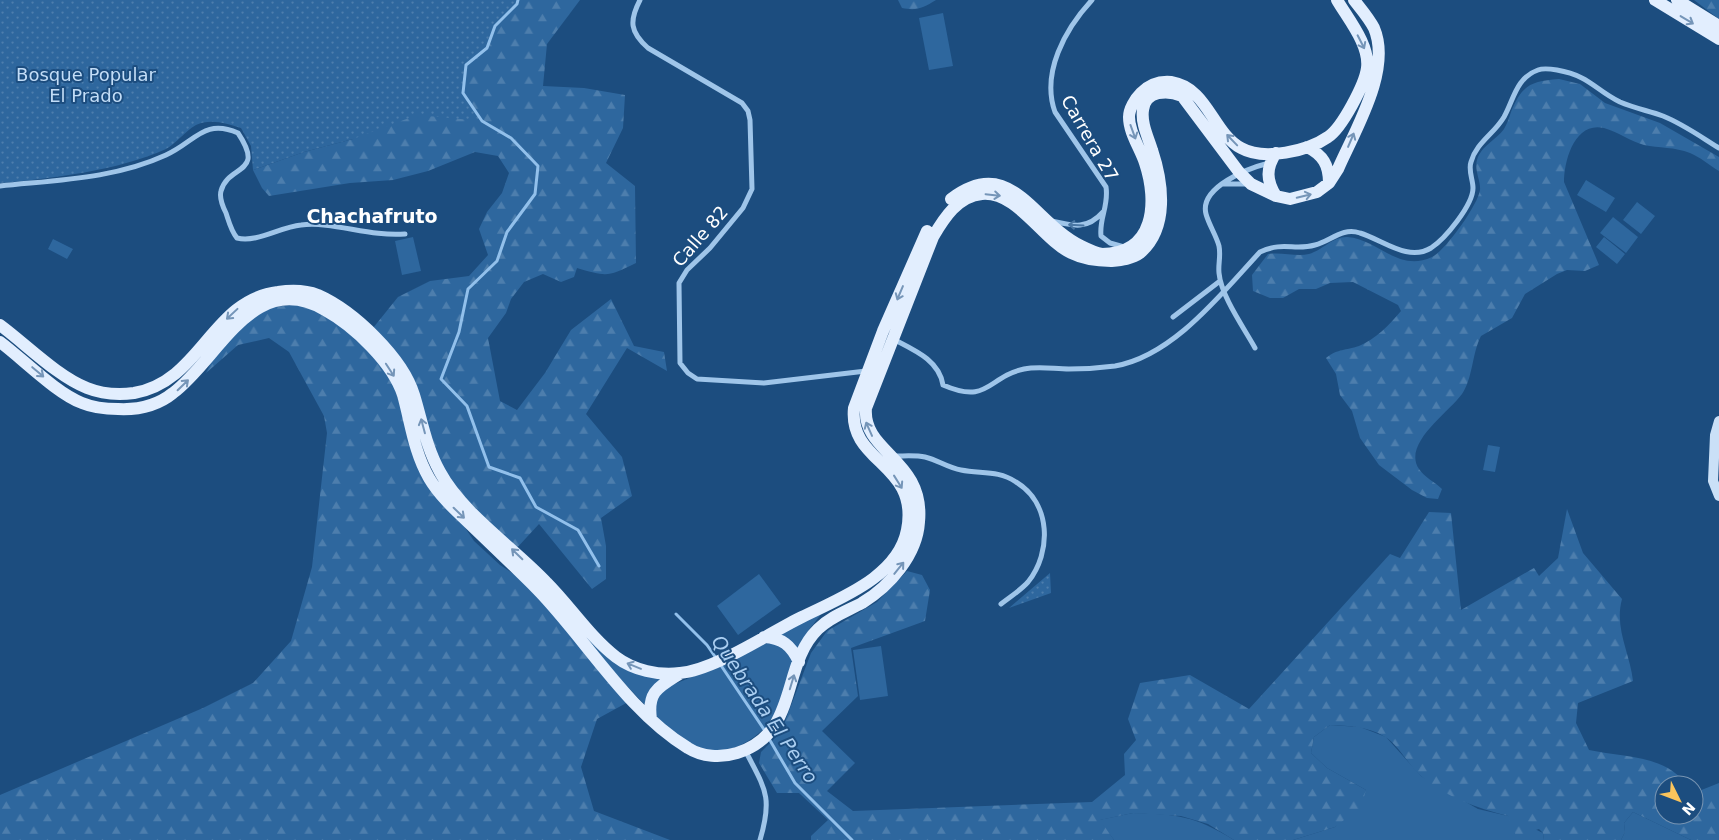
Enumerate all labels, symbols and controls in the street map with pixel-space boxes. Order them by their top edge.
one-way arrow [1680,14,1694,25]
one-way arrow [1356,35,1366,50]
park label: Bosque Popular El Prado [16,64,157,106]
street label: Carrera 27 [1057,91,1123,185]
one-way arrow [1129,124,1138,139]
one-way arrow [1346,133,1356,148]
one-way arrow [1226,134,1238,146]
one-way arrow [985,190,1001,200]
one-way arrow [1296,191,1312,200]
street label: Calle 82 [668,201,732,271]
district label: Chachafruto [306,205,438,227]
one-way arrow [1069,221,1085,230]
one-way arrow [894,285,904,300]
one-way arrow [225,308,238,320]
one-way arrow [385,363,395,377]
one-way arrow [32,366,45,377]
one-way arrow [177,379,189,391]
one-way arrow [417,419,427,435]
one-way arrow [863,422,873,437]
one-way arrow [893,475,904,489]
one-way arrow [453,507,465,519]
one-way arrow [511,548,524,560]
one-way arrow [893,562,904,575]
water label: Quebrada El Perro [707,631,823,787]
one-way arrow [627,660,642,670]
one-way arrow [788,675,798,691]
north arrow [1654,775,1704,825]
text: N [1679,799,1699,818]

